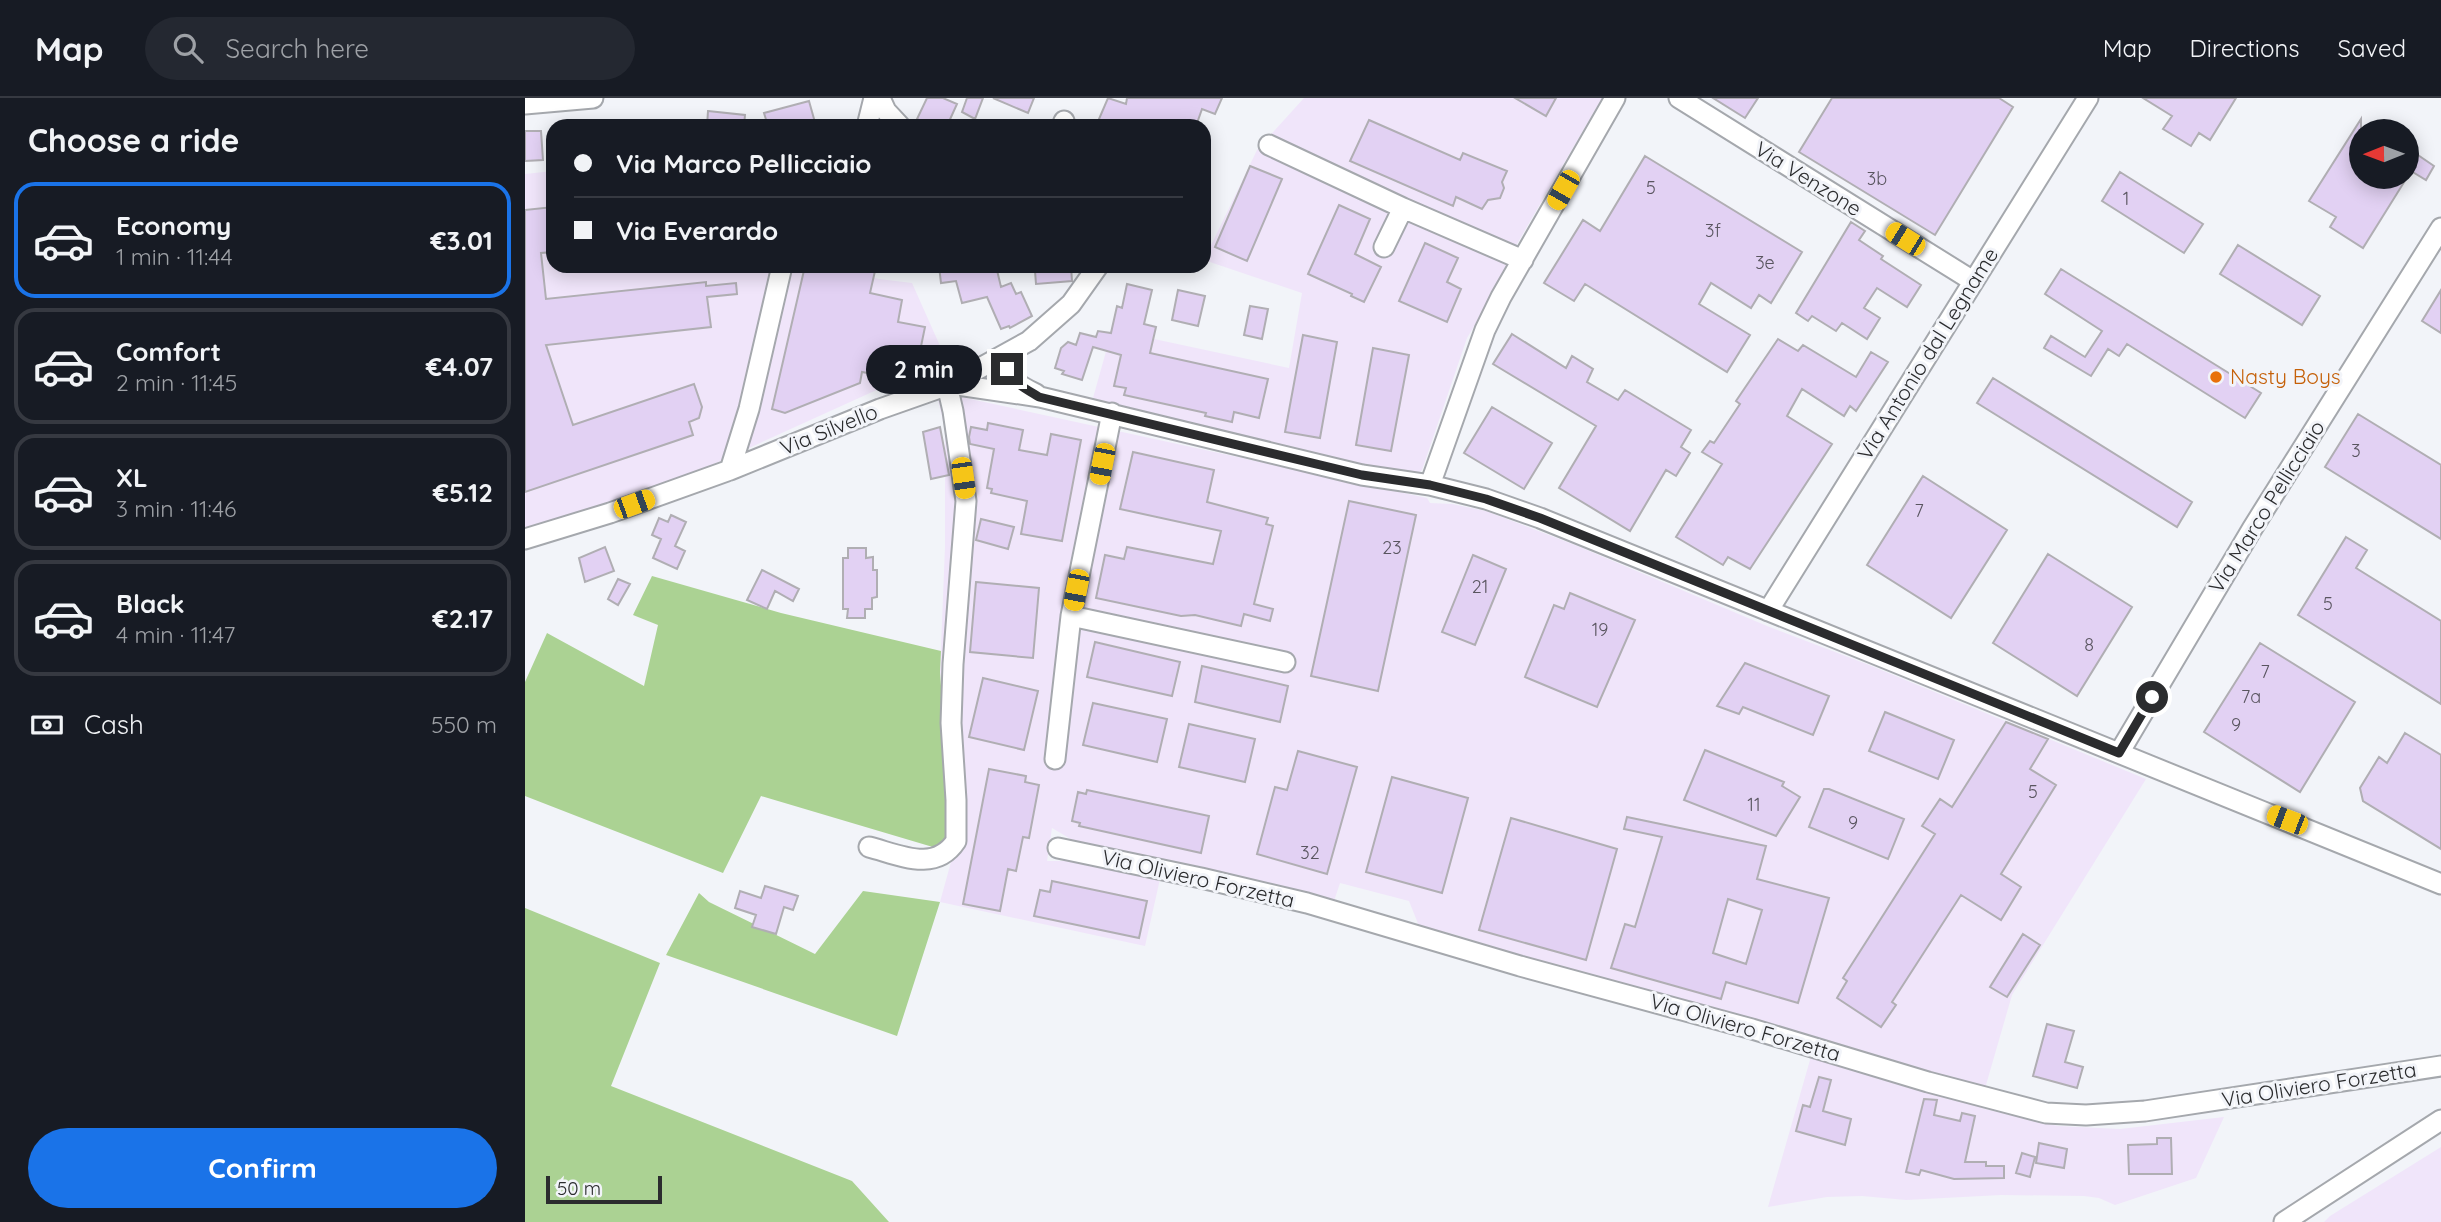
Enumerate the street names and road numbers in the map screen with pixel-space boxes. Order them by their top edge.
street label: Via Venzone [1750,135,1867,221]
street label: Via Antonio dal Legname [1851,243,2003,464]
street label: Via Silvello [776,398,881,460]
street label: Via Marco Pellicciaio [2203,415,2330,597]
street label: Via Oliviero Forzetta [1099,843,1297,913]
street label: Via Oliviero Forzetta [1647,987,1843,1067]
street label: Via Oliviero Forzetta [2220,1056,2418,1112]

